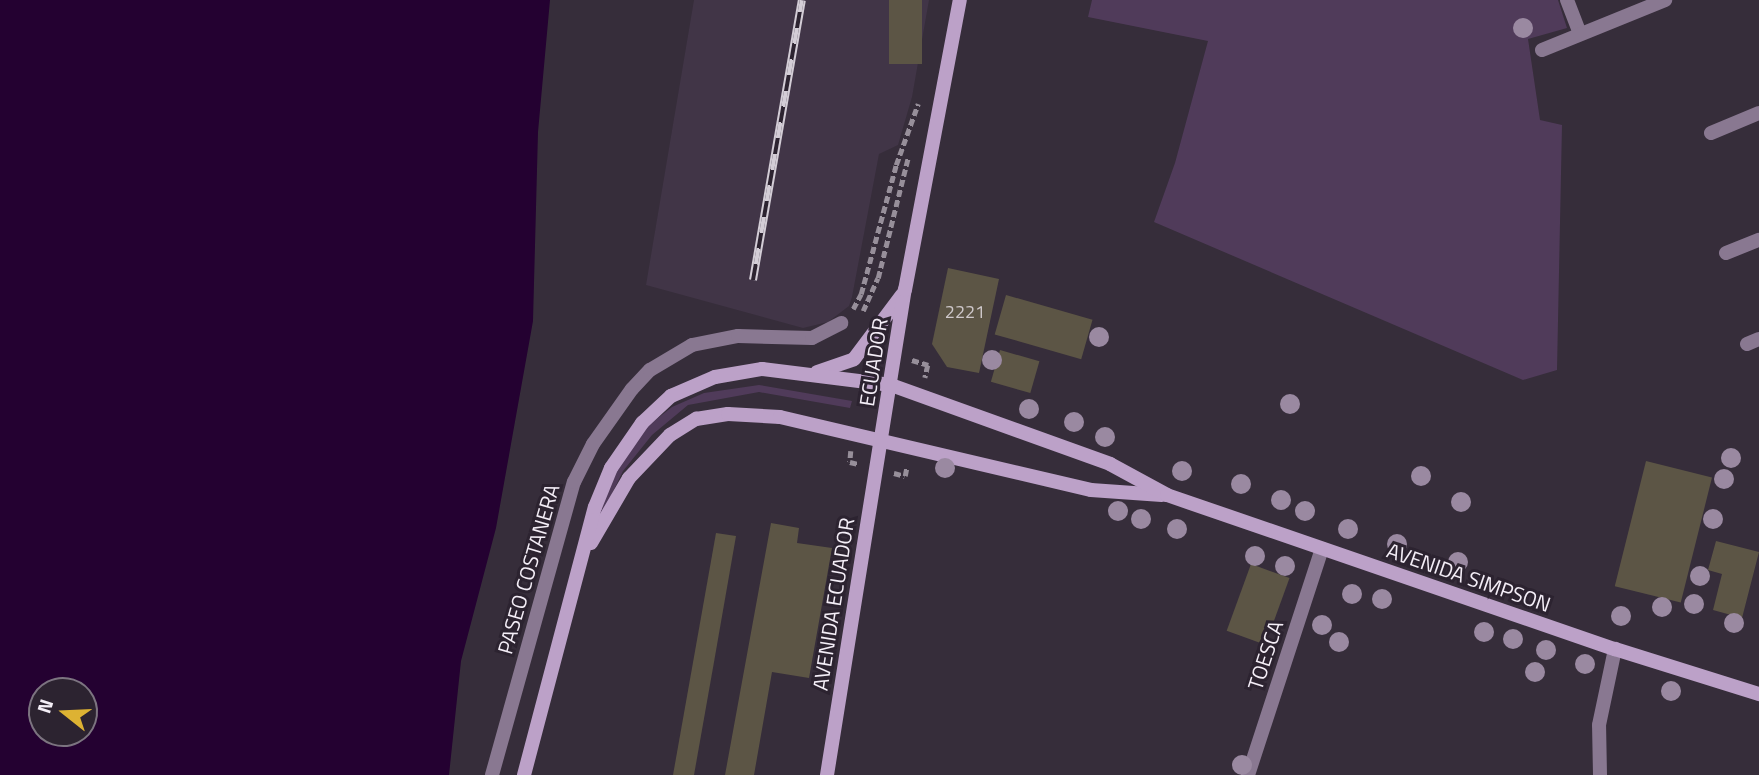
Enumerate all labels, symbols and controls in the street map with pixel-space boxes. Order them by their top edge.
house number: 2221 [945,301,985,323]
street label: ECUADOR [854,316,892,408]
street label: PASEO COSTANERA [492,481,564,657]
street label: AVENIDA ECUADOR [807,516,859,692]
street label: AVENIDA SIMPSON [1384,537,1554,617]
street label: TOESCA [1242,617,1288,693]
north arrow [28,677,98,747]
text: N [29,695,60,717]

